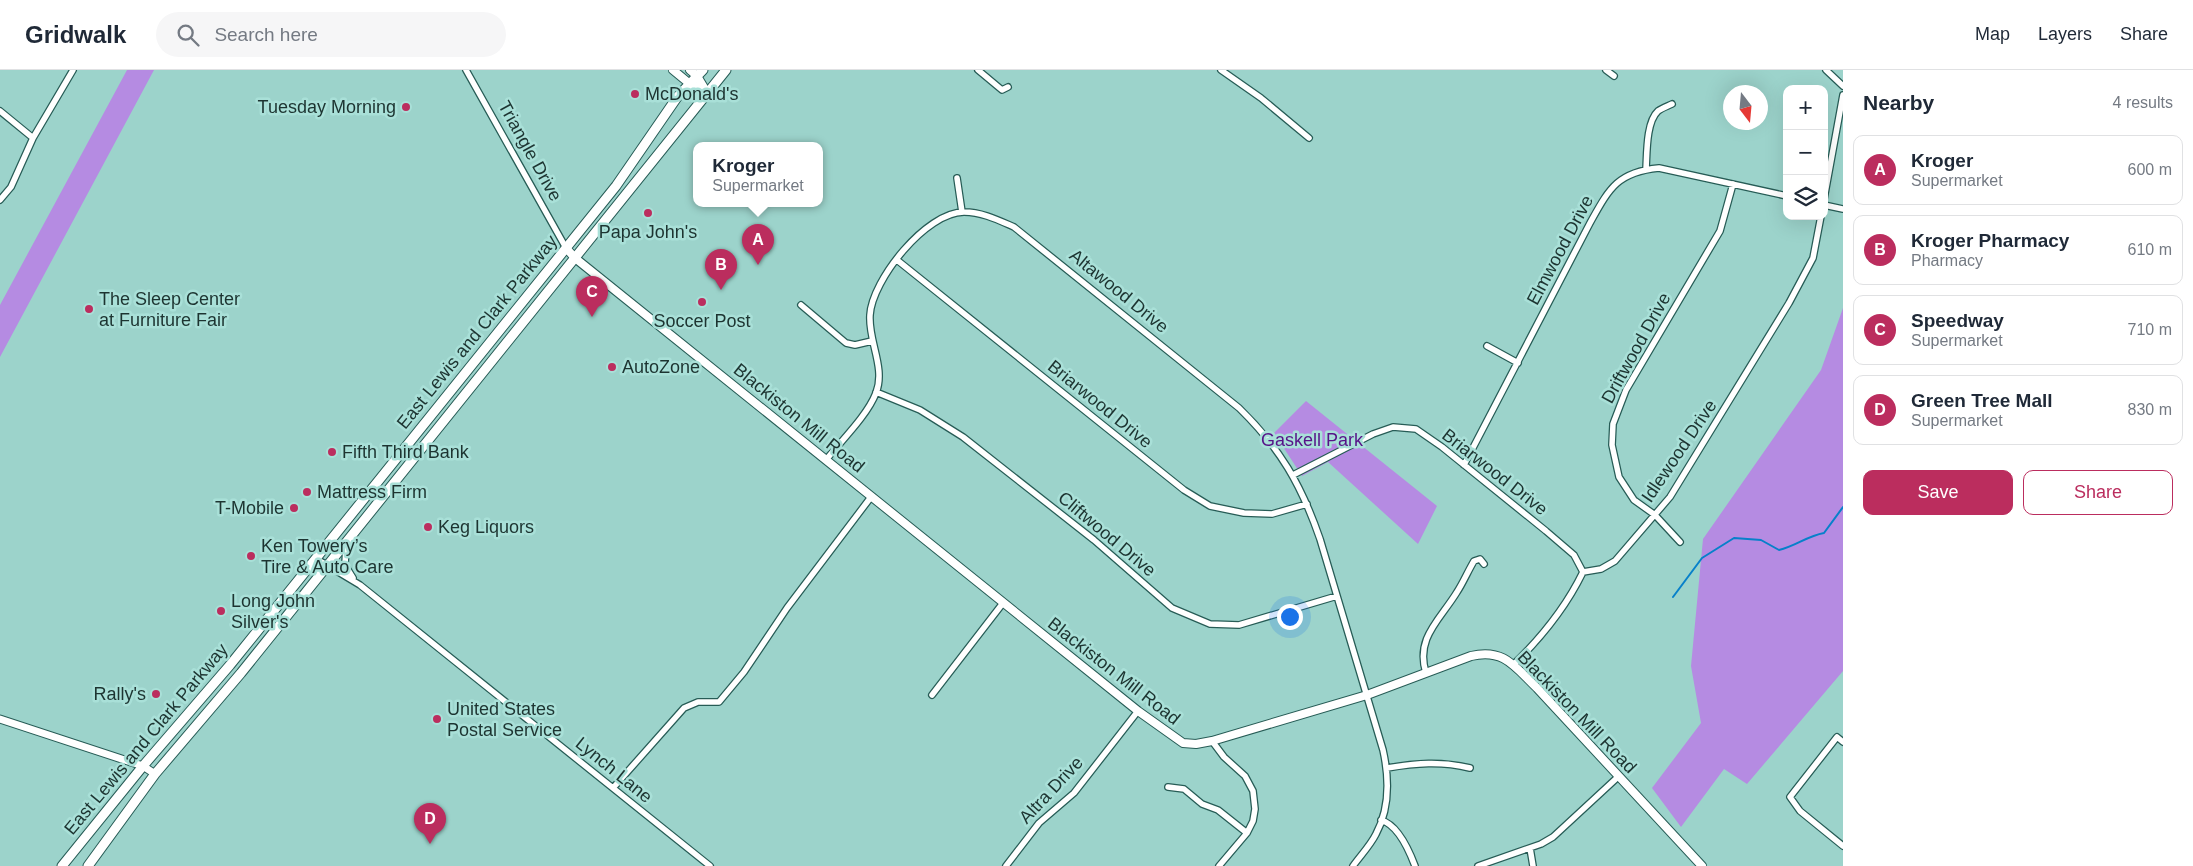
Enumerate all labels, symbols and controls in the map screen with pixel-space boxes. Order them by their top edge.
search box [156,12,506,57]
text: Gridwalk [25,21,126,48]
icon: search [174,21,202,49]
text: Search here [214,24,318,45]
text: Map [1975,24,2010,44]
text: Layers [2038,24,2092,44]
text: Share [2120,24,2168,44]
place label: McDonald's [645,84,738,104]
north arrow [1723,85,1768,130]
map controls [1783,85,1828,220]
button: + [1783,85,1828,130]
marker: McDonald's [629,88,641,100]
text: Nearby [1863,91,1934,114]
text: 4 results [2113,94,2173,111]
place label: Tuesday Morning [258,97,396,117]
street label: Triangle Drive [494,97,566,205]
marker: Tuesday Morning [400,101,412,113]
button: − [1783,130,1828,175]
popup [693,142,823,207]
text: Kroger [1911,150,1973,171]
text: Kroger [712,155,775,176]
text: A [1874,161,1886,178]
text: 600 m [2128,161,2172,178]
text: Supermarket [1911,172,2003,189]
button: layers [1783,175,1828,220]
text: Supermarket [712,177,804,194]
street label: Elmwood Drive [1523,192,1597,308]
marker: Papa John's [642,207,654,219]
place label: Papa John's [599,222,697,242]
pin: A [742,224,774,265]
text: Kroger Pharmacy [1911,230,2069,251]
street label: East Lewis and Clark Parkway [393,231,561,433]
text: B [1874,241,1886,258]
text: 610 m [2128,241,2172,258]
street label: Altawood Drive [1066,245,1172,337]
pin: B [705,249,737,290]
text: Pharmacy [1911,252,1983,269]
pin: C [576,276,608,317]
place label: The Sleep Center at Furniture Fair [99,289,240,330]
street label: Driftwood Drive [1597,289,1675,407]
marker: Soccer Post [696,296,708,308]
marker: The Sleep Center at Furniture Fair [83,303,95,315]
text: Speedway [1911,310,2004,331]
place label: Soccer Post [653,311,751,331]
text: C [1874,321,1886,338]
text: 710 m [2128,321,2172,338]
text: Supermarket [1911,332,2003,349]
street label: Briarwood Drive [1044,356,1156,452]
place label: AutoZone [622,357,700,377]
street label: Blackiston Mill Road [730,359,868,477]
marker: AutoZone [606,361,618,373]
text: Green Tree Mall [1911,390,2053,411]
street label: Idlewood Drive [1637,396,1721,506]
text: D [1874,401,1886,418]
text: 830 m [2128,401,2172,418]
text: Supermarket [1911,412,2003,429]
street label: Briarwood Drive [1438,425,1552,519]
park label: Gaskell Park [1261,430,1364,450]
place label: Fifth Third Bank [342,442,470,462]
marker: Fifth Third Bank [326,446,338,458]
button: Save [1863,470,2013,515]
button: Share [2023,470,2173,515]
place label: Mattress Firm [317,482,427,502]
marker: Mattress Firm [301,486,313,498]
street label: Cliftwood Drive [1054,487,1160,581]
place label: T-Mobile [215,498,284,518]
marker: T-Mobile [288,502,300,514]
place label: Keg Liquors [438,517,534,537]
marker: Keg Liquors [422,521,434,533]
place label: Ken Towery’s Tire & Auto Care [261,536,393,577]
marker: Ken Towery’s Tire & Auto Care [245,550,257,562]
place label: Long John Silver's [231,591,315,632]
your location [1277,604,1303,630]
marker: Long John Silver's [215,605,227,617]
street label: Blackiston Mill Road [1044,613,1184,729]
street label: East Lewis and Clark Parkway [60,639,232,839]
street label: Blackiston Mill Road [1514,647,1640,777]
place label: Rally's [94,684,146,704]
marker: Rally's [150,688,162,700]
place label: United States Postal Service [447,699,562,740]
marker: United States Postal Service [431,713,443,725]
street label: Lynch Lane [572,733,656,807]
street label: Altra Drive [1015,752,1087,828]
pin: D [414,803,446,844]

